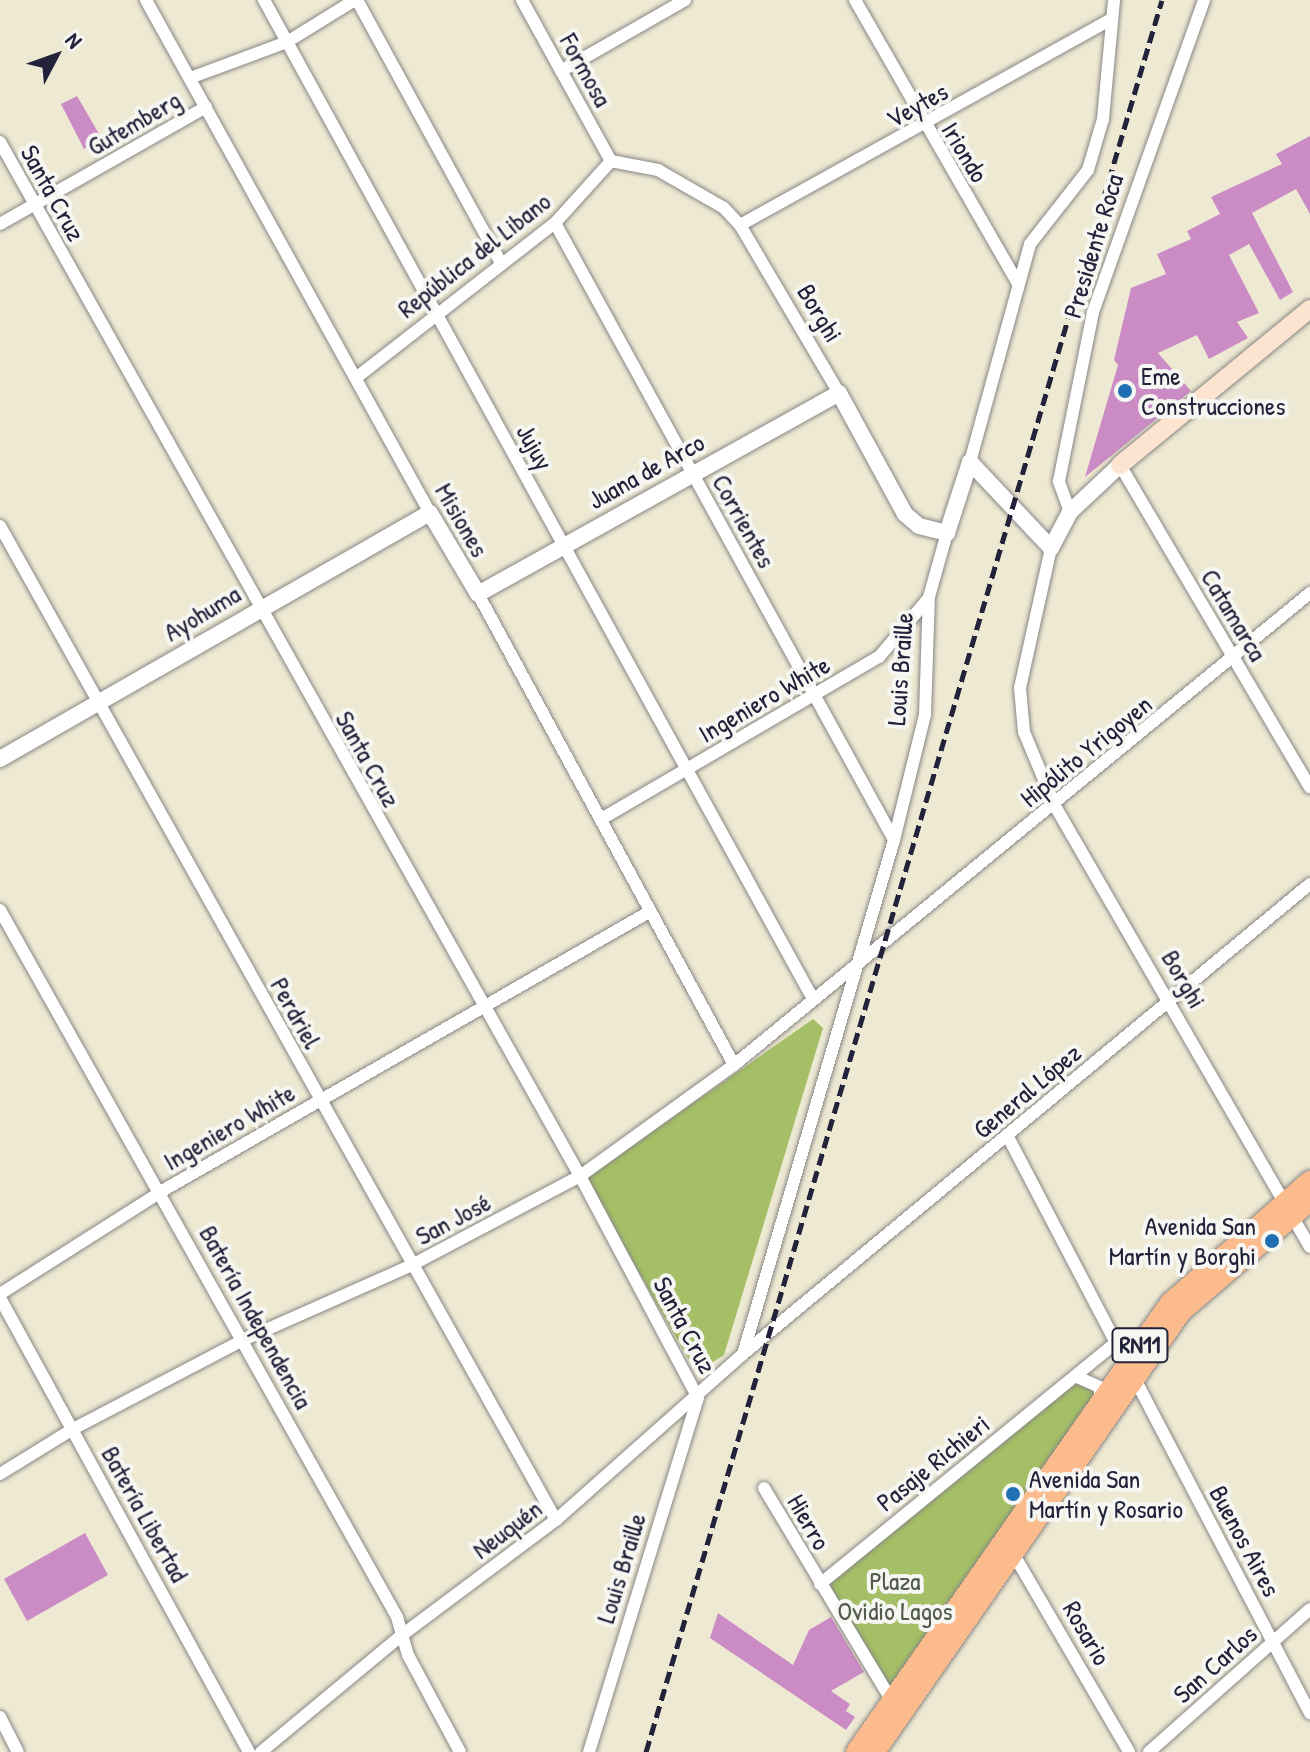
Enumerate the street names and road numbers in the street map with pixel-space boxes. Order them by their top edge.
street label: Formosa [553,28,619,112]
street label: Veytes [881,76,953,134]
street label: Gutemberg [82,84,186,162]
street label: Iriondo [935,116,995,188]
street label: Santa Cruz [14,140,92,246]
street label: Presidente Roca [1056,170,1130,322]
street label: República del Libano [391,186,557,324]
street label: Borghi [791,278,849,348]
street label: Jujuy [510,419,560,475]
street label: Juana de Arco [583,426,709,516]
street label: Corrientes [706,469,782,573]
street label: Misiones [429,478,495,562]
street label: Catamarca [1194,563,1274,667]
street label: Ayohuma [158,578,246,648]
street label: Louis Braille [880,611,920,727]
street label: Ingeniero White [693,649,835,749]
street label: Hipólito Yrigoyen [1014,688,1158,814]
street label: Santa Cruz [329,706,407,812]
street label: Borghi [1155,944,1213,1014]
street label: Perdriel [264,972,328,1054]
street label: General López [967,1037,1087,1145]
street label: Ingeniero White [158,1077,300,1177]
street label: San José [410,1186,496,1252]
street label: Batería Independencia [193,1220,319,1414]
street label: Santa Cruz [647,1271,723,1379]
road number: RN11 [1110,1325,1170,1365]
street label: Pasaje Richieri [870,1408,996,1518]
street label: Batería Libertad [95,1441,195,1587]
street label: Buenos Aires [1203,1480,1287,1602]
street label: Hierro [781,1489,837,1555]
street label: Neuquén [466,1493,548,1565]
street label: Louis Braille [590,1509,652,1627]
street label: Rosario [1056,1595,1118,1671]
street label: San Carlos [1167,1618,1263,1710]

